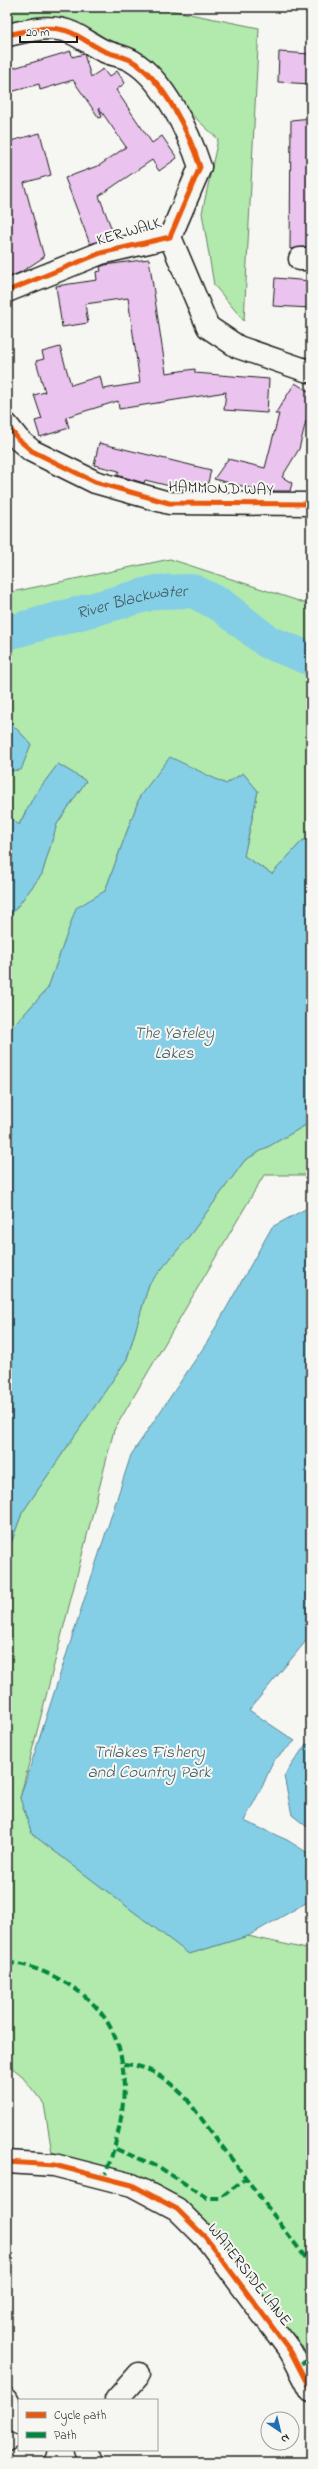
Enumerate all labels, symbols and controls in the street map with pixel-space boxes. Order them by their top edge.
scale bar [20,18,77,44]
text: 20 m [26,24,49,42]
street label: KER WALK [94,211,164,253]
street label: HAMMOND WAY [168,475,275,503]
water label: River Blackwater [74,579,190,626]
water label: The Yateley Lakes [134,1021,215,1066]
water label: Trilakes Fishery and Country Park [88,1740,212,1786]
street label: WATERSIDE LANE [201,2218,297,2332]
legend [18,2399,158,2451]
text: Cycle path [54,2407,106,2426]
north arrow [260,2411,300,2451]
text: Path [54,2427,77,2445]
text: N [278,2430,293,2447]

